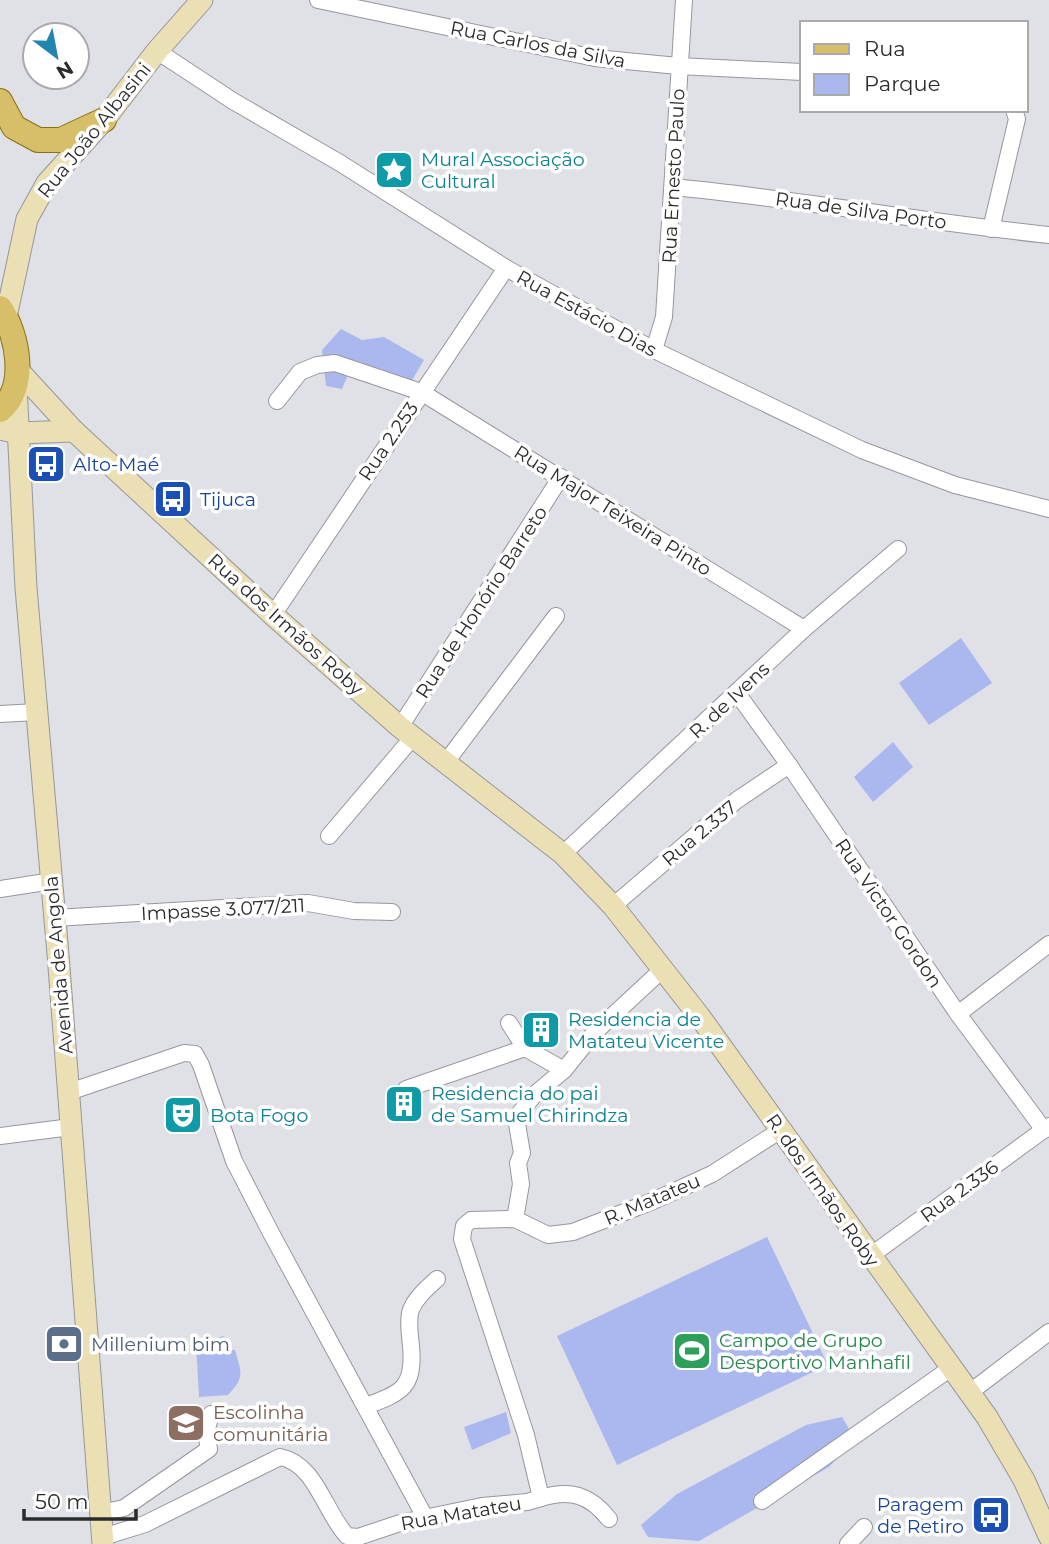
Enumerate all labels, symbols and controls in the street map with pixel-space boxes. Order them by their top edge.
street label: Rua Carlos da Silva [448,16,628,73]
north arrow [21,21,91,91]
legend [800,21,1028,112]
text: Rua [864,36,906,61]
text: N [52,56,77,84]
street label: Rua João Albasini [33,58,156,203]
text: Parque [864,71,940,96]
street label: Rua Ernesto Paulo [657,88,690,264]
place label: Mural Associação Cultural [421,148,585,193]
place icon: Mural Associação Cultural [373,149,415,191]
street label: Rua de Silva Porto [774,187,948,234]
street label: Rua Estácio Dias [513,265,661,362]
street label: Rua 2.253 [354,398,423,485]
street label: Rua Major Teixeira Pinto [510,440,716,581]
bus stop icon: Alto-Maé [25,443,67,485]
place label: Alto-Maé [73,453,159,476]
bus stop icon: Tijuca [152,478,194,520]
place label: Tijuca [200,488,256,511]
street label: Rua de Honório Barreto [411,502,552,703]
street label: Rua dos Irmãos Roby [203,549,369,701]
street label: R. de Ivens [684,657,774,743]
street label: Rua 2.337 [657,796,741,871]
street label: Rua Victor Gordon [830,834,947,992]
street label: Avenida de Angola [39,875,78,1055]
street label: Impasse 3.077/211 [140,894,306,925]
place label: Residencia de Matateu Vicente [568,1008,724,1053]
building icon: Residencia de Matateu Vicente [520,1009,562,1051]
place label: Residencia do pai de Samuel Chirindza [431,1082,628,1127]
building icon: Residencia do pai de Samuel Chirindza [383,1083,425,1125]
theatre icon: Bota Fogo [162,1094,204,1136]
place label: Bota Fogo [210,1104,308,1127]
street label: R. dos Irmãos Roby [761,1110,884,1272]
street label: Rua 2.336 [916,1155,1003,1227]
street label: R. Matateu [601,1169,704,1230]
bank icon: Millenium bim [43,1323,85,1365]
place label: Campo de Grupo Desportivo Manhafil [719,1329,911,1374]
sports icon: Campo de Grupo Desportivo Manhafil [671,1330,713,1372]
place label: Millenium bim [91,1333,230,1356]
place label: Escolinha comunitária [213,1401,329,1446]
school or university icon: Escolinha comunitária [165,1402,207,1444]
scale bar [24,1478,136,1522]
text: 50 m [35,1489,89,1514]
street label: Rua Matateu [399,1492,523,1535]
place label: Paragem de Retiro [877,1493,964,1538]
bus stop icon: Paragem de Retiro [970,1494,1012,1536]

